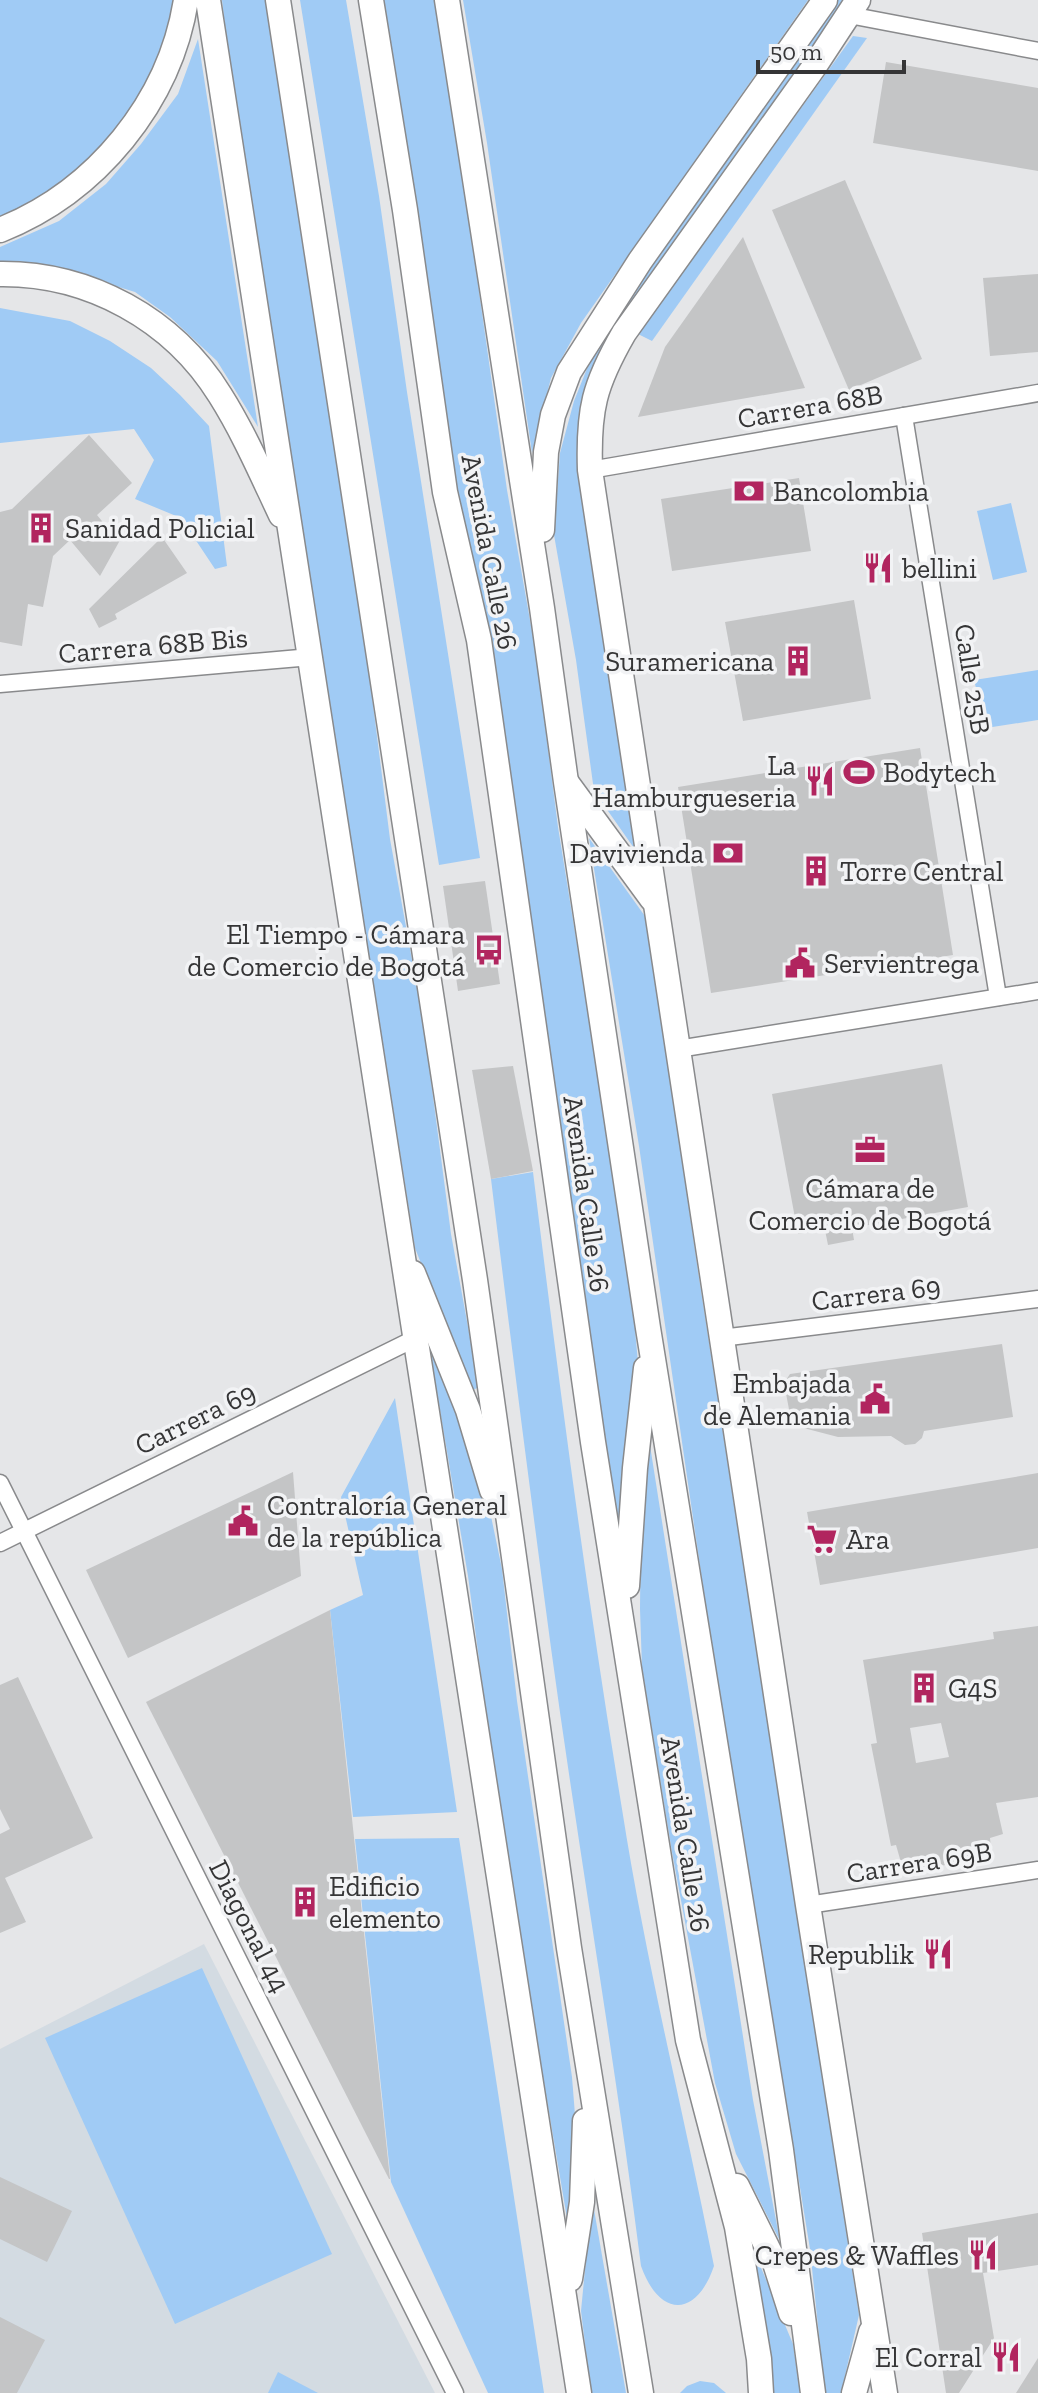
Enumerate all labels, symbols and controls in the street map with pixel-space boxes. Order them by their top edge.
scale bar [758,24,904,74]
text: 50 m [770,37,823,66]
street label: Carrera 68B [735,377,885,435]
street label: Avenida Calle 26 [454,452,525,653]
bank icon: Bancolombia [732,474,766,508]
place label: Bancolombia [773,475,930,508]
building icon: Sanidad Policial [24,511,58,545]
place label: Sanidad Policial [65,512,255,545]
restaurant icon: bellini [861,551,895,585]
place label: bellini [901,552,977,585]
street label: Carrera 68B Bis [57,621,249,670]
street label: Calle 25B [947,621,998,737]
building icon: Suramericana [781,644,815,678]
place label: Suramericana [605,645,774,678]
place label: La Hamburgueseria [592,749,796,814]
sports icon: Bodytech [842,755,876,789]
place label: Bodytech [883,756,996,789]
restaurant icon: La Hamburgueseria [803,764,837,798]
bank icon: Davivienda [711,836,745,870]
place label: Davivienda [570,837,704,870]
building icon: Torre Central [799,854,833,888]
place label: Torre Central [840,855,1003,888]
place label: El Tiempo - Cámara de Comercio de Bogotá [187,918,465,983]
bus stop icon: El Tiempo - Cámara de Comercio de Bogotá [472,933,506,967]
public building icon: Servientrega [783,946,817,980]
place label: Servientrega [824,947,980,980]
street label: Avenida Calle 26 [556,1094,617,1295]
office icon: Cámara de Comercio de Bogotá [853,1133,887,1167]
place label: Cámara de Comercio de Bogotá [749,1172,992,1237]
street label: Carrera 69 [810,1269,942,1318]
place label: Embajada de Alemania [703,1367,851,1432]
street label: Carrera 69 [130,1375,261,1462]
public building icon: Embajada de Alemania [858,1382,892,1416]
place label: Contraloría General de la república [267,1489,507,1554]
public building icon: Contraloría General de la república [226,1504,260,1538]
supermarket icon: Ara [805,1522,839,1556]
place label: Ara [846,1523,890,1556]
building icon: G4S [907,1671,941,1705]
place label: G4S [948,1672,997,1705]
street label: Avenida Calle 26 [654,1734,717,1935]
street label: Carrera 69B [844,1835,994,1890]
street label: Diagonal 44 [202,1854,297,1998]
place label: Edificio elemento [329,1870,441,1935]
building icon: Edificio elemento [288,1885,322,1919]
restaurant icon: Republik [921,1937,955,1971]
place label: Republik [808,1938,914,1971]
restaurant icon: Crepes & Waffles [966,2238,1000,2272]
place label: Crepes & Waffles [755,2239,959,2272]
restaurant icon: El Corral [989,2340,1023,2374]
place label: El Corral [875,2341,982,2374]

